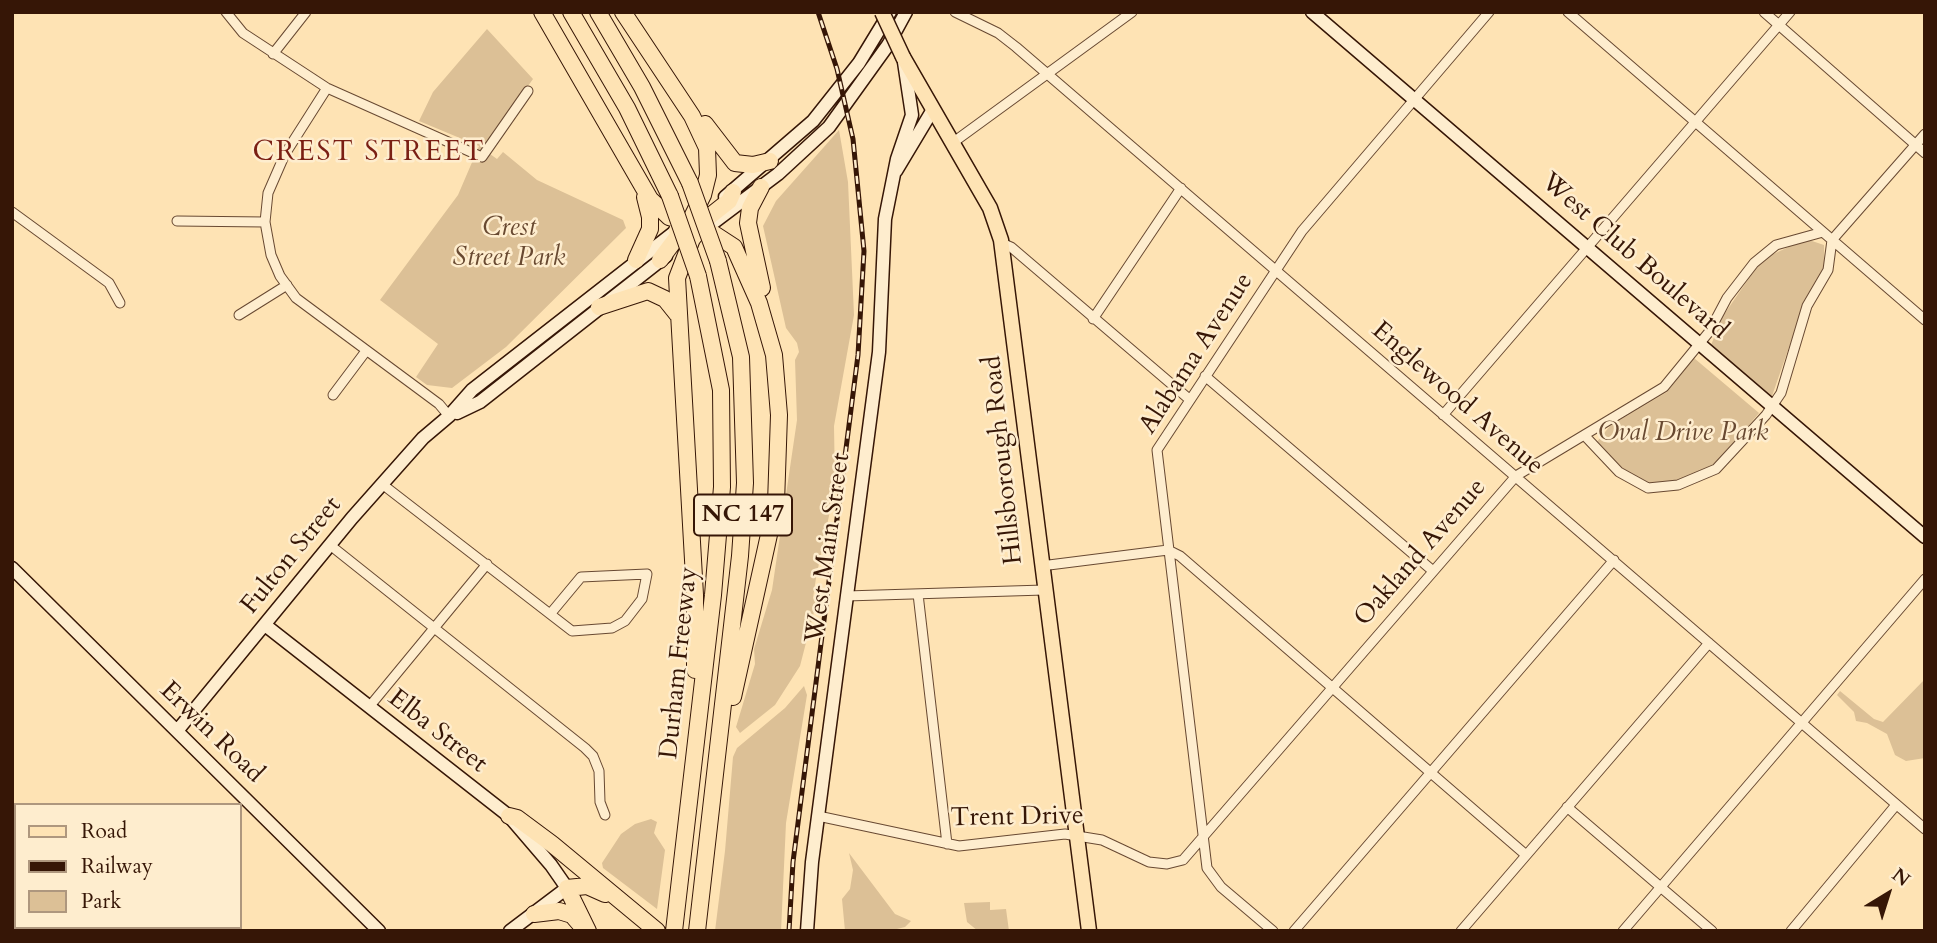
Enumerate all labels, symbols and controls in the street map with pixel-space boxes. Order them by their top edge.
district label: CREST STREET [254,137,484,171]
street label: West Club Boulevard [1534,167,1734,347]
park label: Crest Street Park [453,213,565,274]
street label: Alabama Avenue [1133,267,1261,441]
street label: Englewood Avenue [1365,316,1549,482]
street label: Hillsborough Road [978,354,1030,566]
park label: Oval Drive Park [1598,418,1768,450]
street label: West Main Street [800,451,858,645]
street label: Oakland Avenue [1348,473,1494,633]
street label: Fulton Street [235,491,349,621]
road number: NC 147 [694,494,792,536]
street label: Durham Freeway [654,565,706,761]
street label: Erwin Road [152,676,270,790]
street label: Elba Street [381,684,493,780]
street label: Trent Drive [950,801,1084,835]
legend [14,803,242,929]
text: Road [81,817,127,846]
text: Railway [81,852,153,881]
north arrow [1853,859,1923,929]
text: N [1886,862,1915,893]
text: Park [81,887,121,916]

